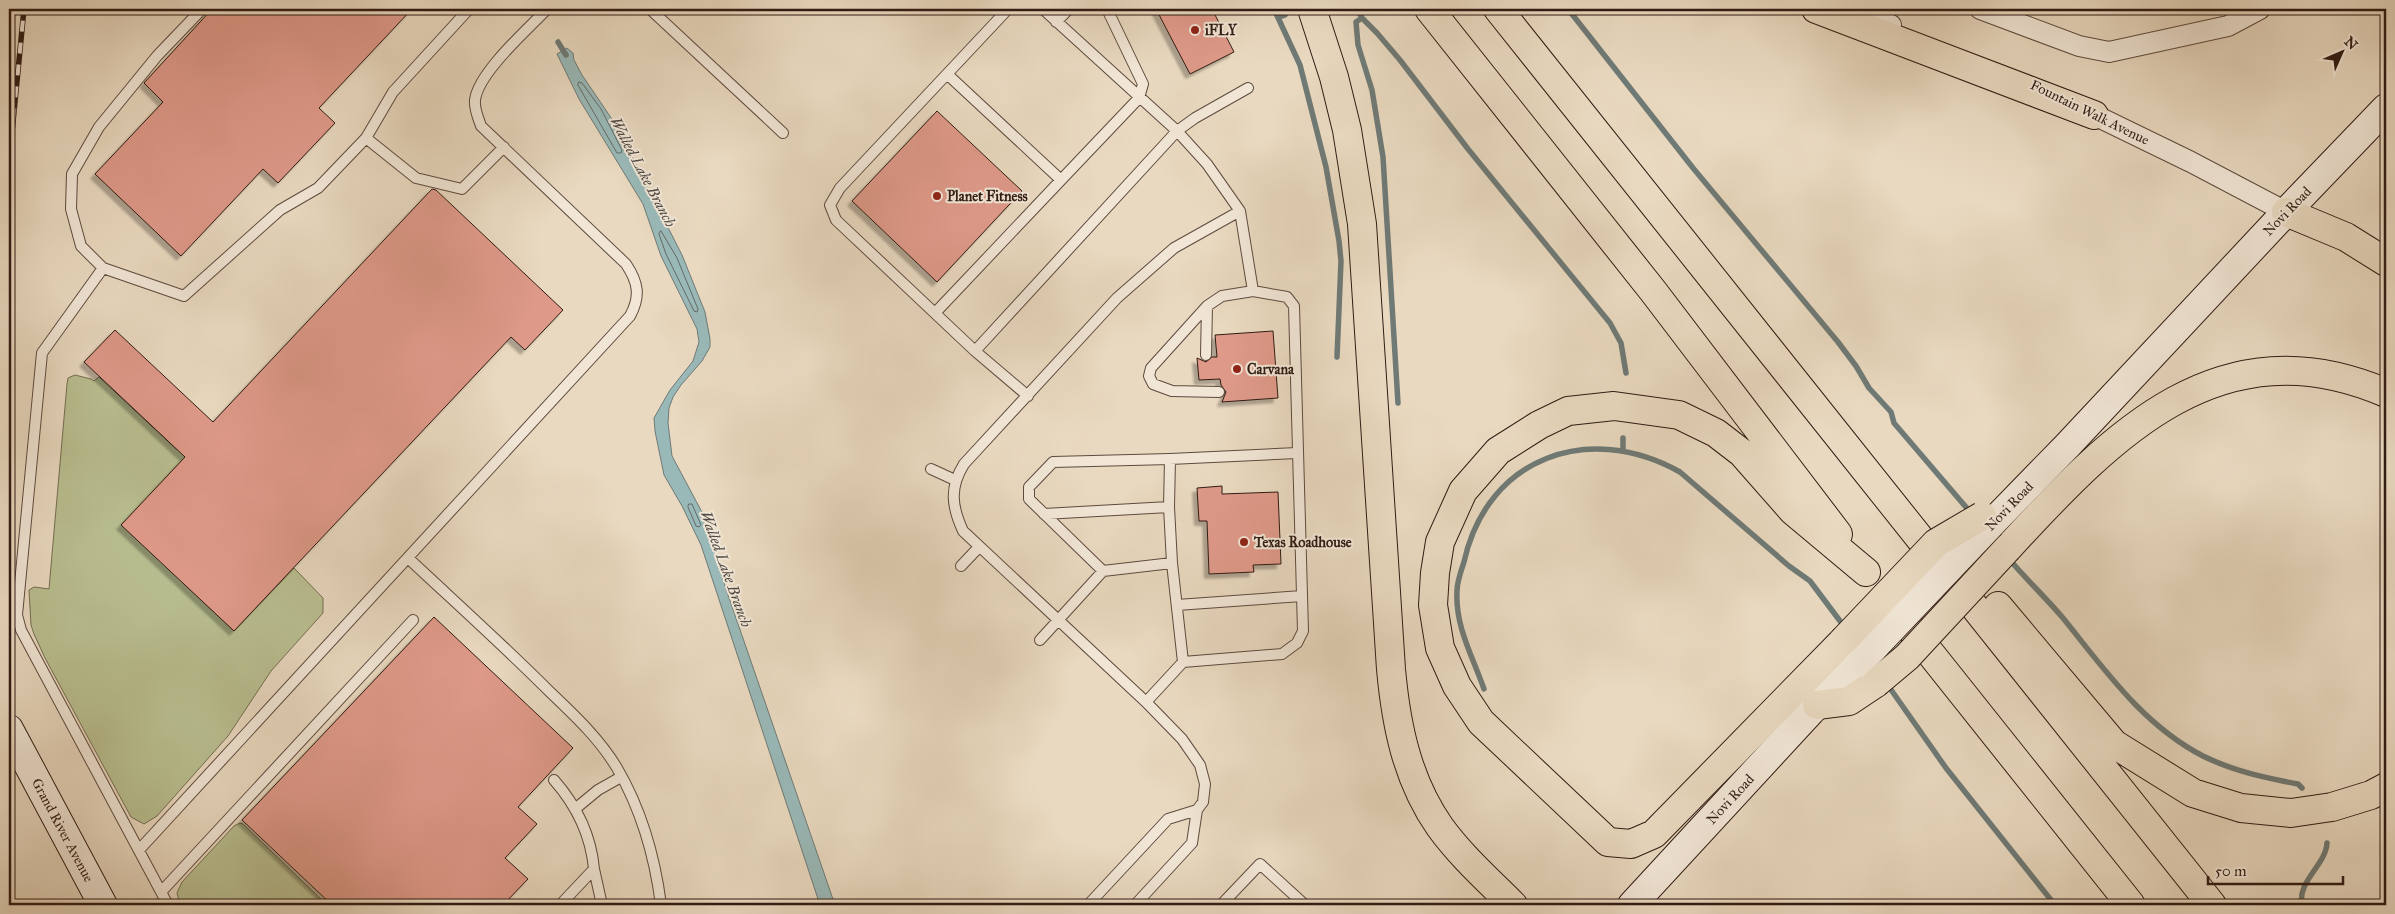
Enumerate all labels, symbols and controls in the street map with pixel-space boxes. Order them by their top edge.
place label: iFLY [1205,22,1238,39]
marker: iFLY [1189,24,1201,36]
north arrow [2318,28,2368,78]
text: N [2341,33,2361,53]
street label: Fountain Walk Avenue [2028,76,2152,149]
water label: Walled Lake Branch [606,114,680,231]
street label: Novi Road [2260,183,2315,240]
place label: Planet Fitness [947,188,1028,205]
marker: Planet Fitness [931,190,943,202]
place label: Carvana [1247,361,1295,378]
marker: Carvana [1231,363,1243,375]
street label: Novi Road [1982,478,2037,535]
water label: Walled Lake Branch [697,509,756,630]
place label: Texas Roadhouse [1253,534,1352,551]
marker: Texas Roadhouse [1238,536,1250,548]
street label: Novi Road [1703,771,1758,828]
street label: Grand River Avenue [28,775,97,885]
scale bar [2208,854,2342,886]
text: 50 m [2215,862,2247,880]

